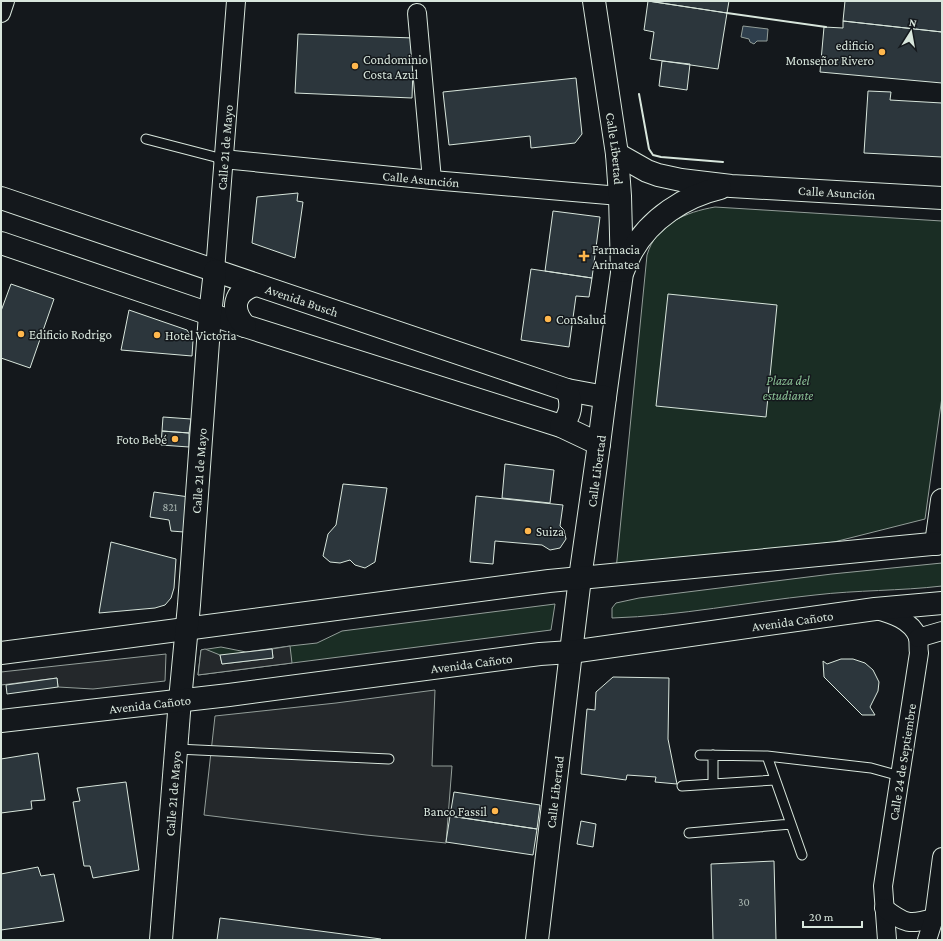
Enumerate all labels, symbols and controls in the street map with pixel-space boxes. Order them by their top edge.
north arrow [891,12,931,52]
text: N [908,16,918,29]
place label: edificio Monseñor Rivero [785,38,874,68]
marker: edificio Monseñor Rivero [877,47,887,57]
place label: Condominio Costa Azul [363,52,428,82]
marker: Condominio Costa Azul [350,61,360,71]
street label: Calle 21 de Mayo [214,104,236,191]
street label: Calle Libertad [603,111,626,185]
street label: Calle Asunción [382,168,460,190]
street label: Calle Asunción [798,183,876,202]
place label: Farmacia Arimatea [592,242,640,272]
marker: Farmacia Arimatea [579,251,589,261]
street label: Avenida Busch [264,281,340,320]
place label: ConSalud [556,312,606,327]
marker: ConSalud [543,314,553,324]
place label: Edificio Rodrigo [29,327,112,342]
place label: Hotel Victoria [165,328,236,343]
marker: Edificio Rodrigo [16,329,26,339]
marker: Hotel Victoria [152,330,162,340]
park label: Plaza del estudiante [763,373,813,403]
street label: Calle 21 de Mayo [189,428,210,514]
place label: Foto Bebé [116,432,167,447]
marker: Foto Bebé [170,434,180,444]
street label: Calle Libertad [584,434,609,508]
house number: 821 [163,501,178,513]
place label: Suiza [536,524,564,539]
marker: Suiza [523,526,533,536]
street label: Avenida Cañoto [751,608,834,634]
street label: Avenida Cañoto [430,651,513,676]
street label: Avenida Cañoto [108,692,192,717]
street label: Calle 24 de Septiembre [886,702,919,822]
street label: Calle 21 de Mayo [162,750,184,837]
street label: Calle Libertad [543,755,567,829]
place label: Banco Fassil [424,804,488,819]
marker: Banco Fassil [490,806,500,816]
house number: 30 [738,896,750,908]
scale bar [803,903,862,929]
text: 20 m [809,910,834,924]

